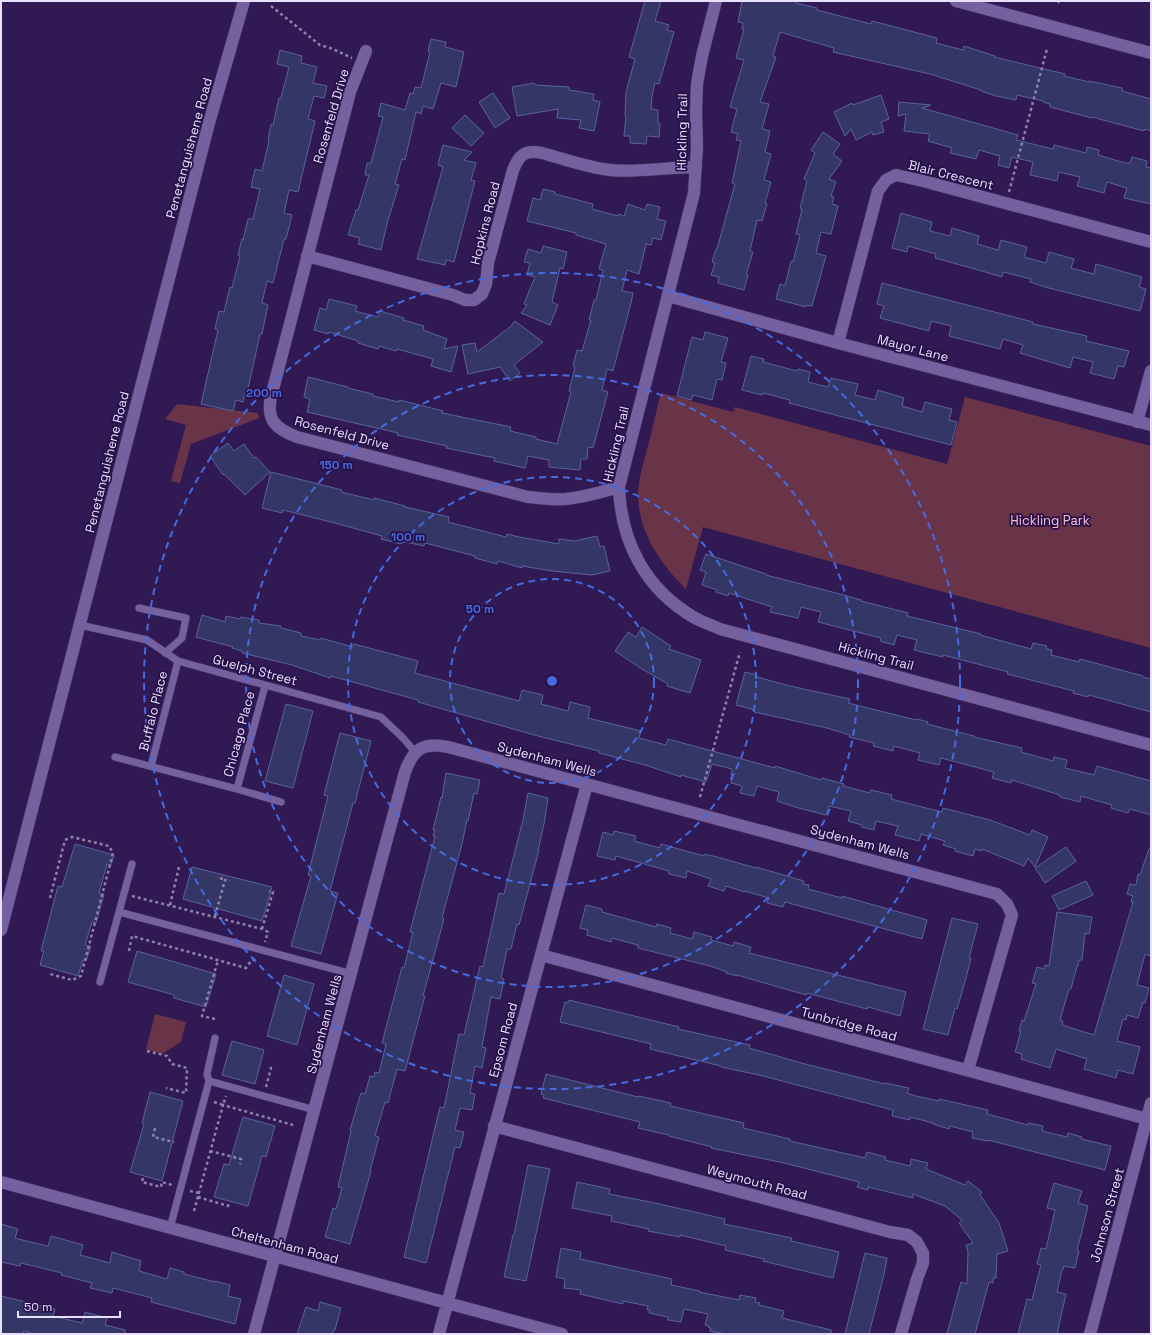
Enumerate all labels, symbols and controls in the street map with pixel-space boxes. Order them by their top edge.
street label: Rosenfeld Drive [309,67,353,165]
street label: Penetanguishene Road [162,76,216,220]
street label: Hickling Trail [673,93,691,171]
street label: Blair Crescent [907,156,996,194]
street label: Hopkins Road [466,180,504,266]
street label: Mayor Lane [876,330,950,366]
text: 200 m [246,385,282,401]
street label: Penetanguishene Road [81,390,133,534]
street label: Hickling Trail [599,404,633,484]
street label: Rosenfeld Drive [293,412,391,454]
text: 150 m [319,457,353,473]
park label: Hickling Park [1010,512,1090,529]
text: 100 m [391,529,425,545]
text: 50 m [466,601,494,617]
street label: Hickling Trail [836,638,916,674]
street label: Guelph Street [211,651,299,689]
street label: Buffalo Place [135,669,171,753]
centre of rings [545,674,559,688]
street label: Chicago Place [219,689,259,779]
street label: Sydenham Wells [496,738,599,780]
street label: Sydenham Wells [809,821,912,863]
street label: Sydenham Wells [303,972,345,1075]
street label: Epsom Road [485,1001,521,1079]
street label: Tunbridge Road [799,1003,899,1045]
street label: Weymouth Road [705,1160,809,1204]
street label: Johnson Street [1086,1166,1128,1264]
street label: Cheltenham Road [229,1222,341,1268]
scale bar [18,1293,120,1319]
text: 50 m [24,1299,52,1315]

